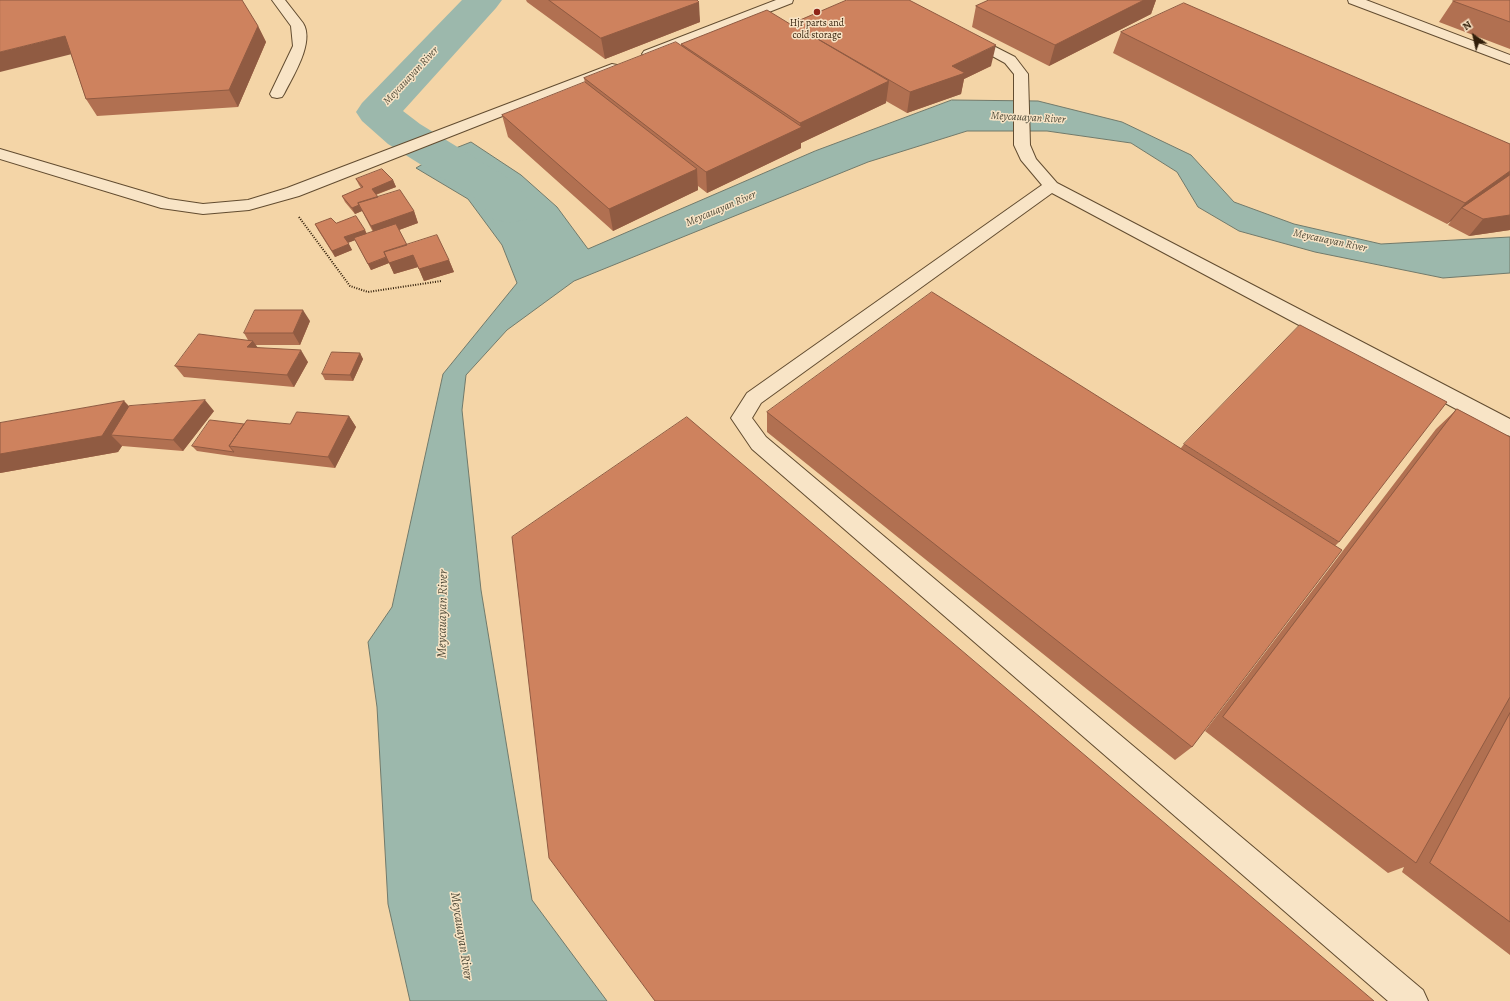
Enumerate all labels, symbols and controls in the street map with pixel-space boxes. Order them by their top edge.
marker: Hjr parts and cold storage [812,7,822,17]
north arrow [1454,16,1494,56]
text: N [1459,17,1475,34]
place label: Hjr parts and cold storage [790,18,844,42]
water label: Meycauayan River [381,44,441,108]
water label: Meycauayan River [990,109,1066,127]
water label: Meycauayan River [684,188,758,230]
water label: Meycauayan River [1292,227,1368,255]
water label: Meycauayan River [434,570,452,658]
water label: Meycauayan River [446,891,476,981]

